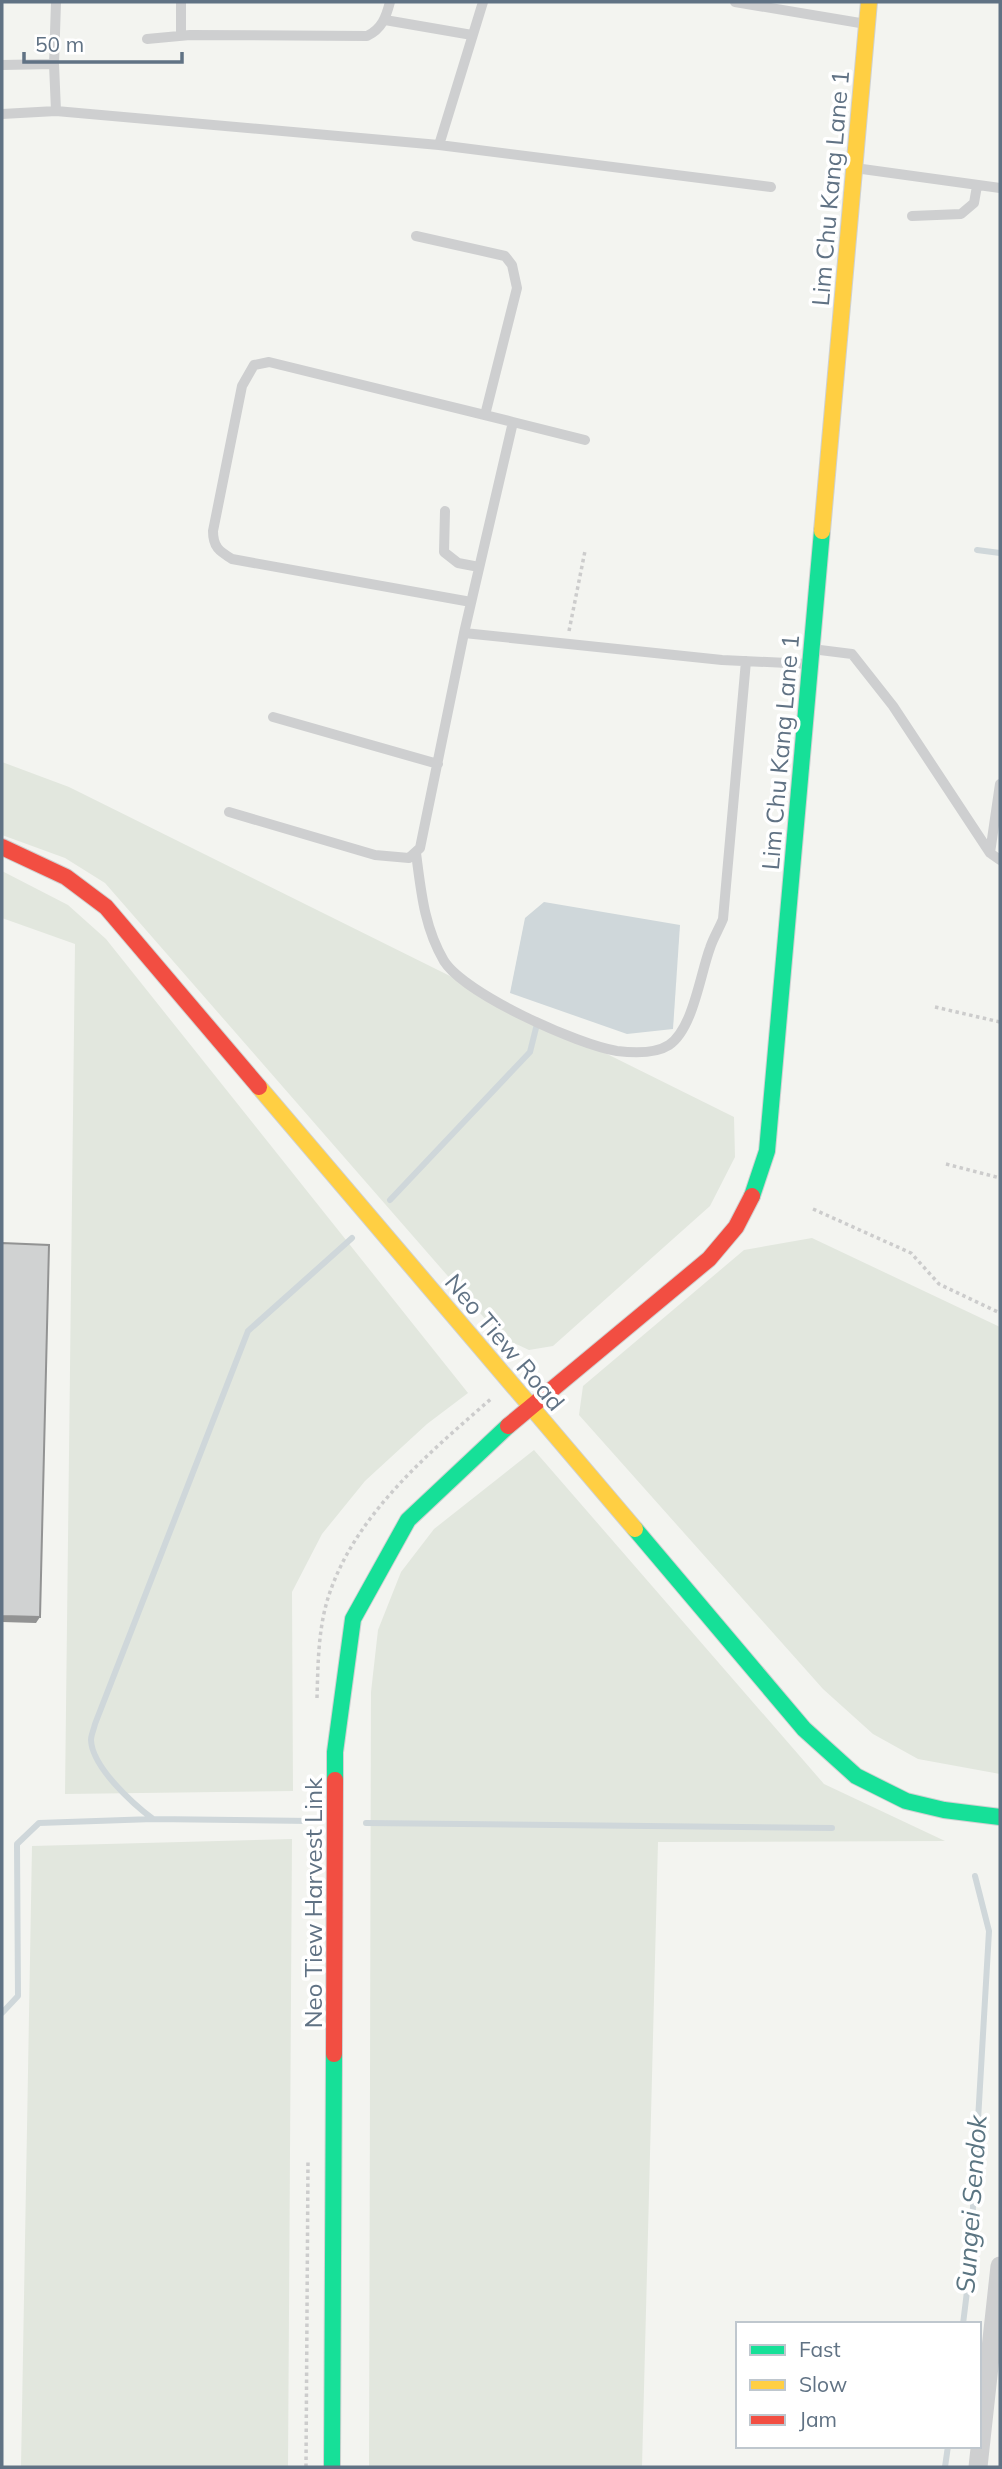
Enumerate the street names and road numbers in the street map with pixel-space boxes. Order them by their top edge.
street label: Lim Chu Kang Lane 1 [805,69,855,307]
street label: Lim Chu Kang Lane 1 [755,633,805,871]
street label: Neo Tiew Road [439,1267,571,1417]
street label: Neo Tiew Harvest Link [298,1777,328,2028]

